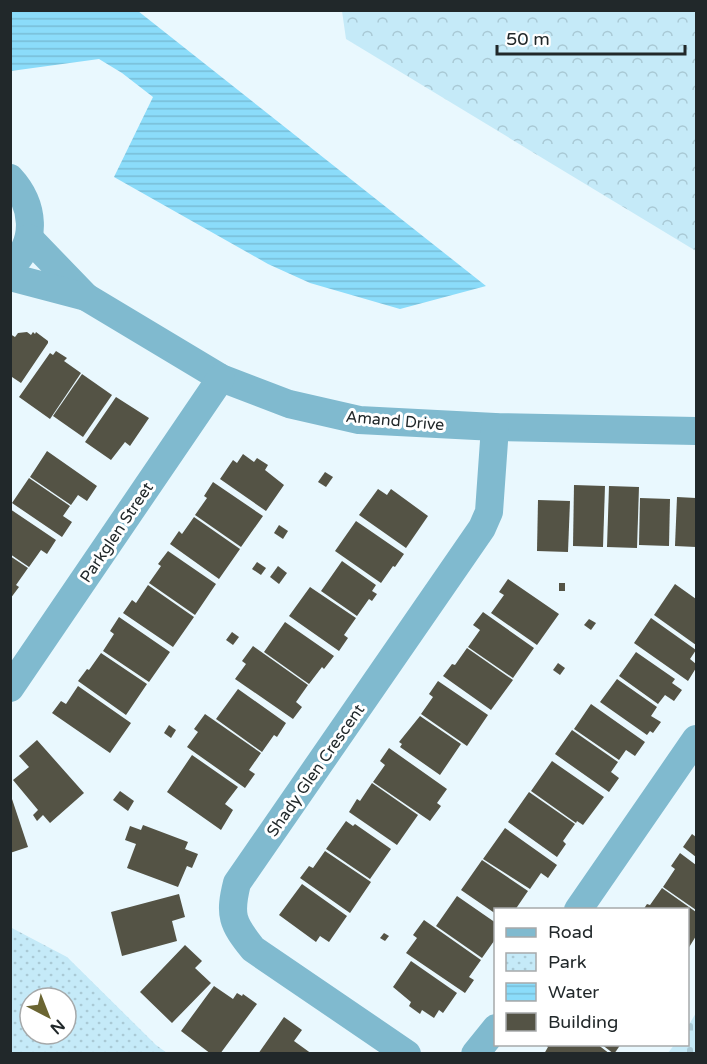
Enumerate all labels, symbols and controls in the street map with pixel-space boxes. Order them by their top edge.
scale bar [497,18,684,56]
text: 50 m [506,28,550,50]
street label: Amand Drive [345,407,445,435]
street label: Parkglen Street [76,479,158,587]
street label: Shady Glen Crescent [263,700,369,841]
legend [494,908,689,1046]
text: Road [548,921,593,943]
text: Park [548,951,587,973]
text: Water [548,981,599,1003]
north arrow [18,986,78,1046]
text: Building [548,1011,618,1033]
text: N [46,1015,69,1038]

